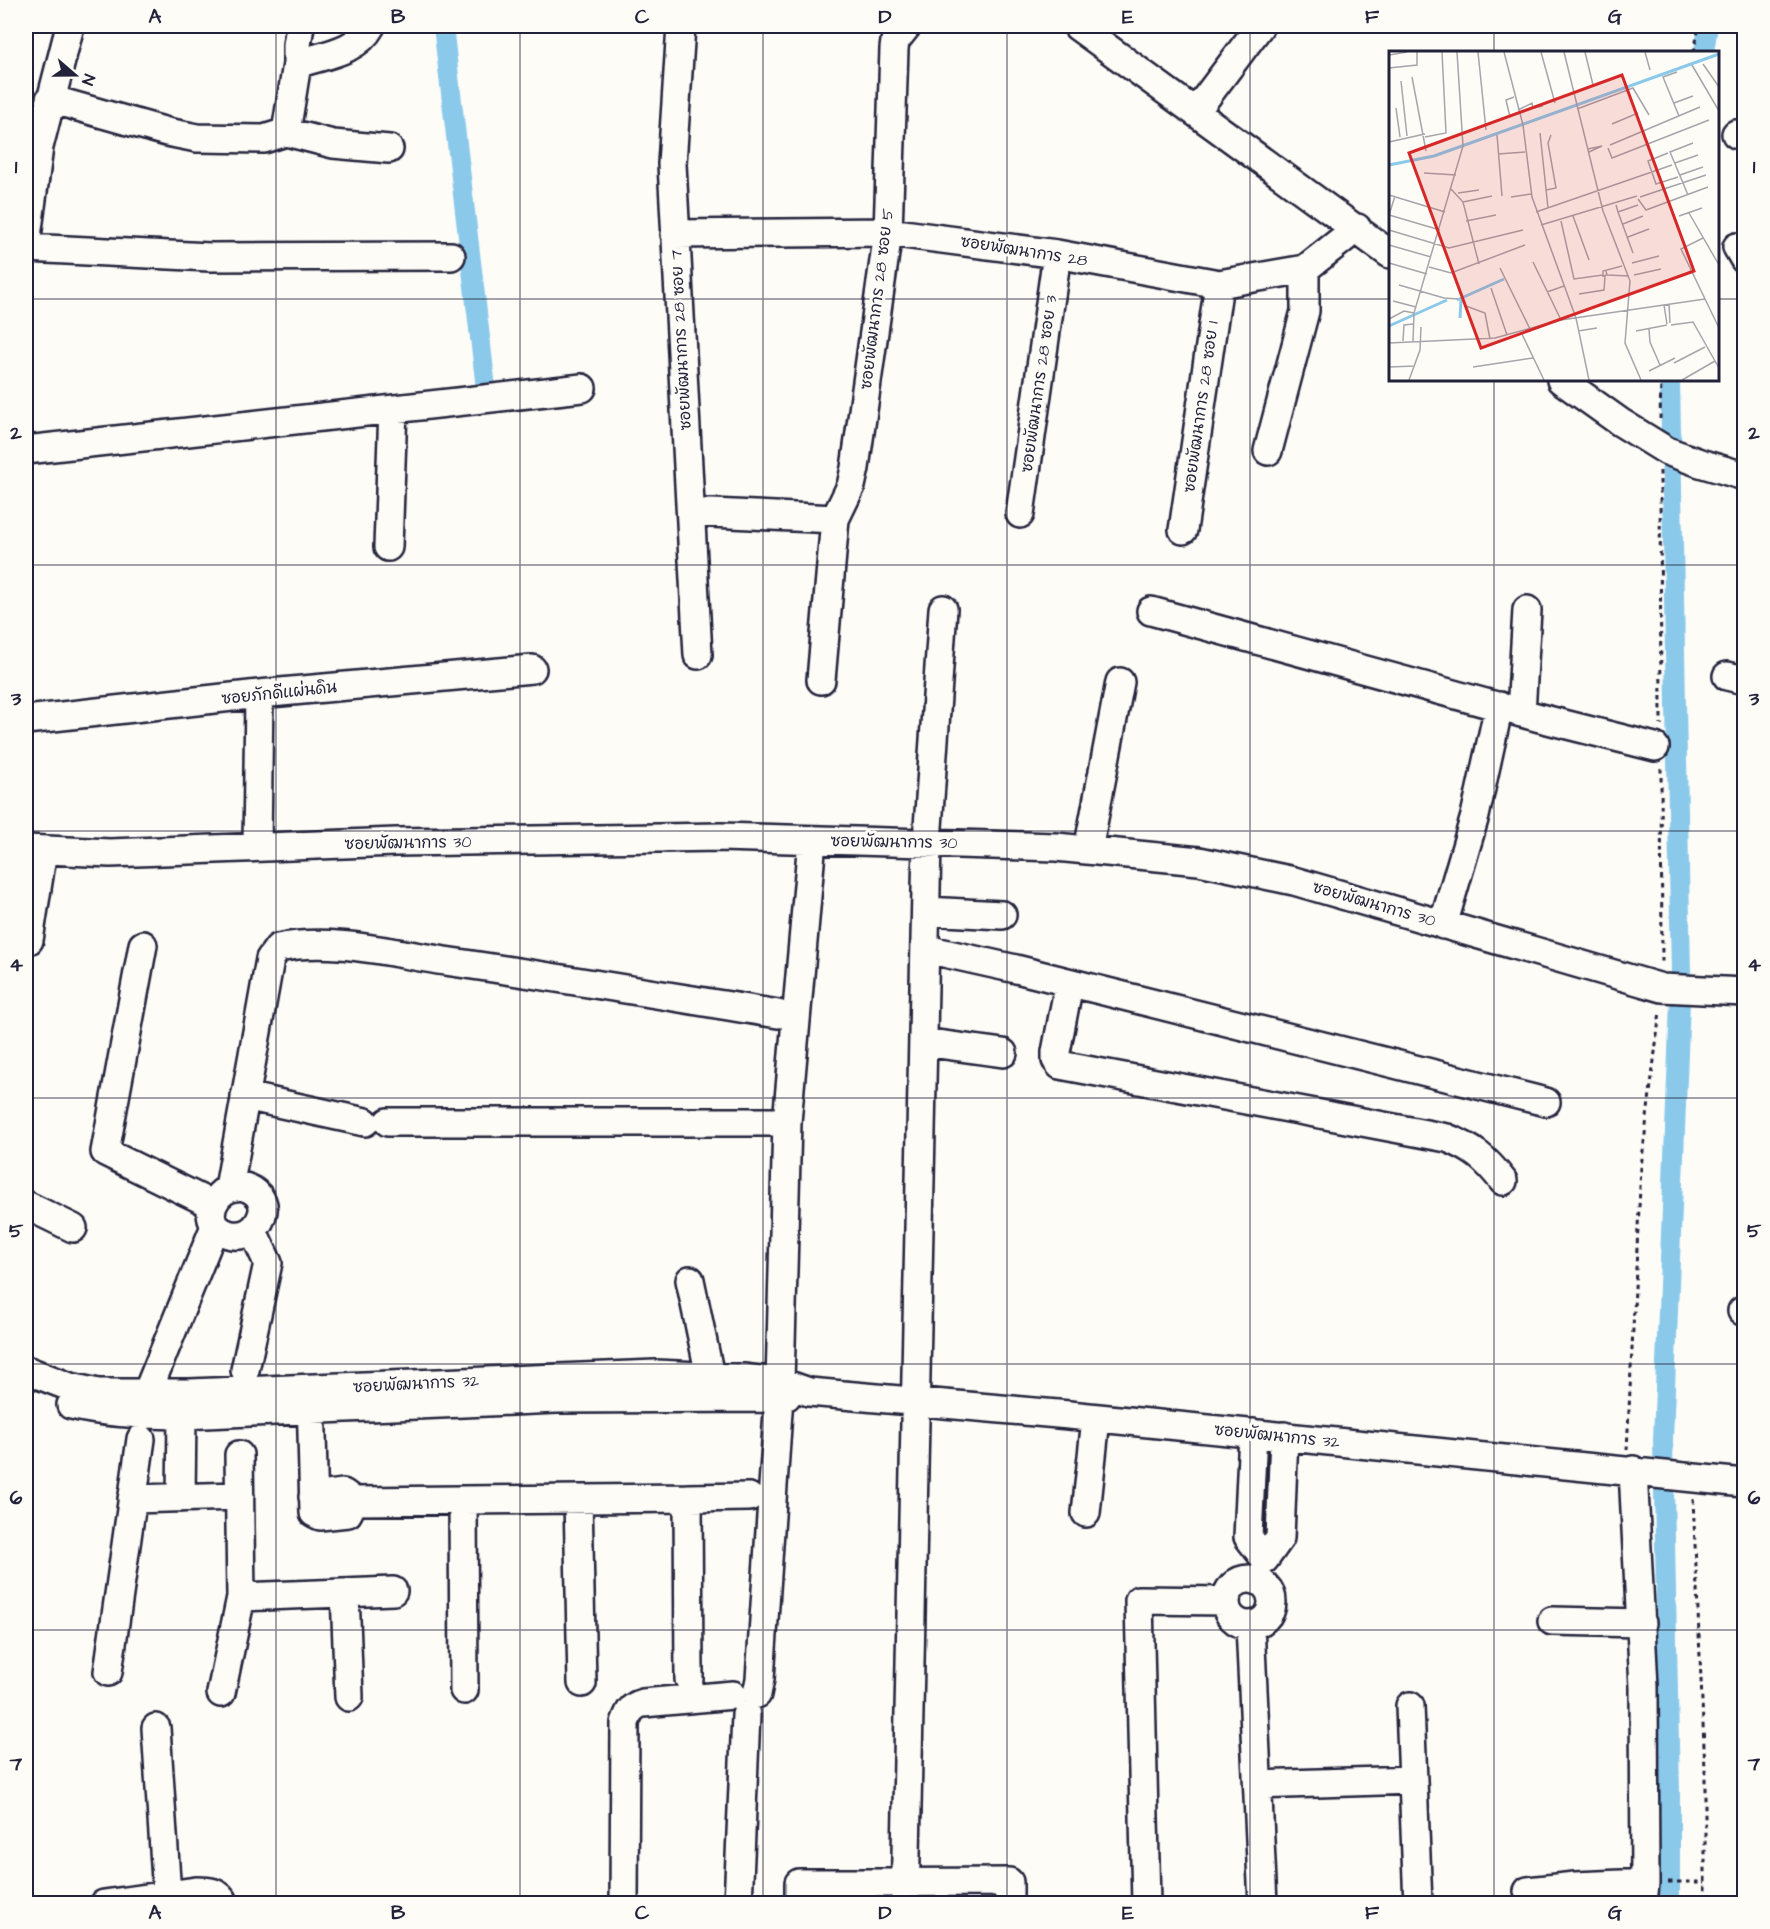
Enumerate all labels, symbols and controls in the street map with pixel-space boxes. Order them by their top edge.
text: A [149,3,162,31]
text: B [391,3,406,31]
text: C [635,3,650,31]
text: D [879,3,892,31]
text: E [1122,3,1134,31]
text: F [1365,3,1380,31]
text: G [1608,3,1622,31]
north arrow [45,45,105,105]
inset map [1389,51,1719,381]
text: N [76,71,100,88]
text: 1 [15,153,18,181]
text: 1 [1753,153,1756,181]
street label: ซอยพัฒนาการ 28 ซอย 5 [855,207,899,391]
street label: ซอยพัฒนาการ 28 [959,230,1089,272]
street label: ซอยพัฒนาการ 28 ซอย 7 [665,249,697,431]
street label: ซอยพัฒนาการ 28 ซอย 3 [1016,294,1062,474]
street label: ซอยพัฒนาการ 28 ซอย 1 [1178,320,1224,494]
text: 2 [9,419,22,447]
text: 2 [1747,419,1760,447]
street label: ซอยภักดีแผ่นดิน [220,675,338,710]
text: 3 [10,685,22,713]
text: 3 [1748,685,1760,713]
street label: ซอยพัฒนาการ 30 [830,830,958,854]
street label: ซอยพัฒนาการ 30 [344,831,472,855]
street label: ซอยพัฒนาการ 30 [1310,876,1438,932]
text: 4 [9,951,23,979]
text: 4 [1747,951,1761,979]
text: 5 [9,1217,24,1245]
text: 5 [1747,1217,1762,1245]
street label: ซอยพัฒนาการ 32 [352,1370,480,1398]
street label: ซอยพัฒนาการ 32 [1213,1418,1341,1454]
text: 6 [10,1484,23,1512]
text: 6 [1748,1484,1761,1512]
text: 7 [9,1750,23,1778]
text: 7 [1747,1750,1761,1778]
text: A [149,1899,162,1927]
text: B [391,1899,406,1927]
text: C [635,1899,650,1927]
text: D [879,1899,892,1927]
text: E [1122,1899,1134,1927]
text: F [1365,1899,1380,1927]
text: G [1608,1899,1622,1927]

